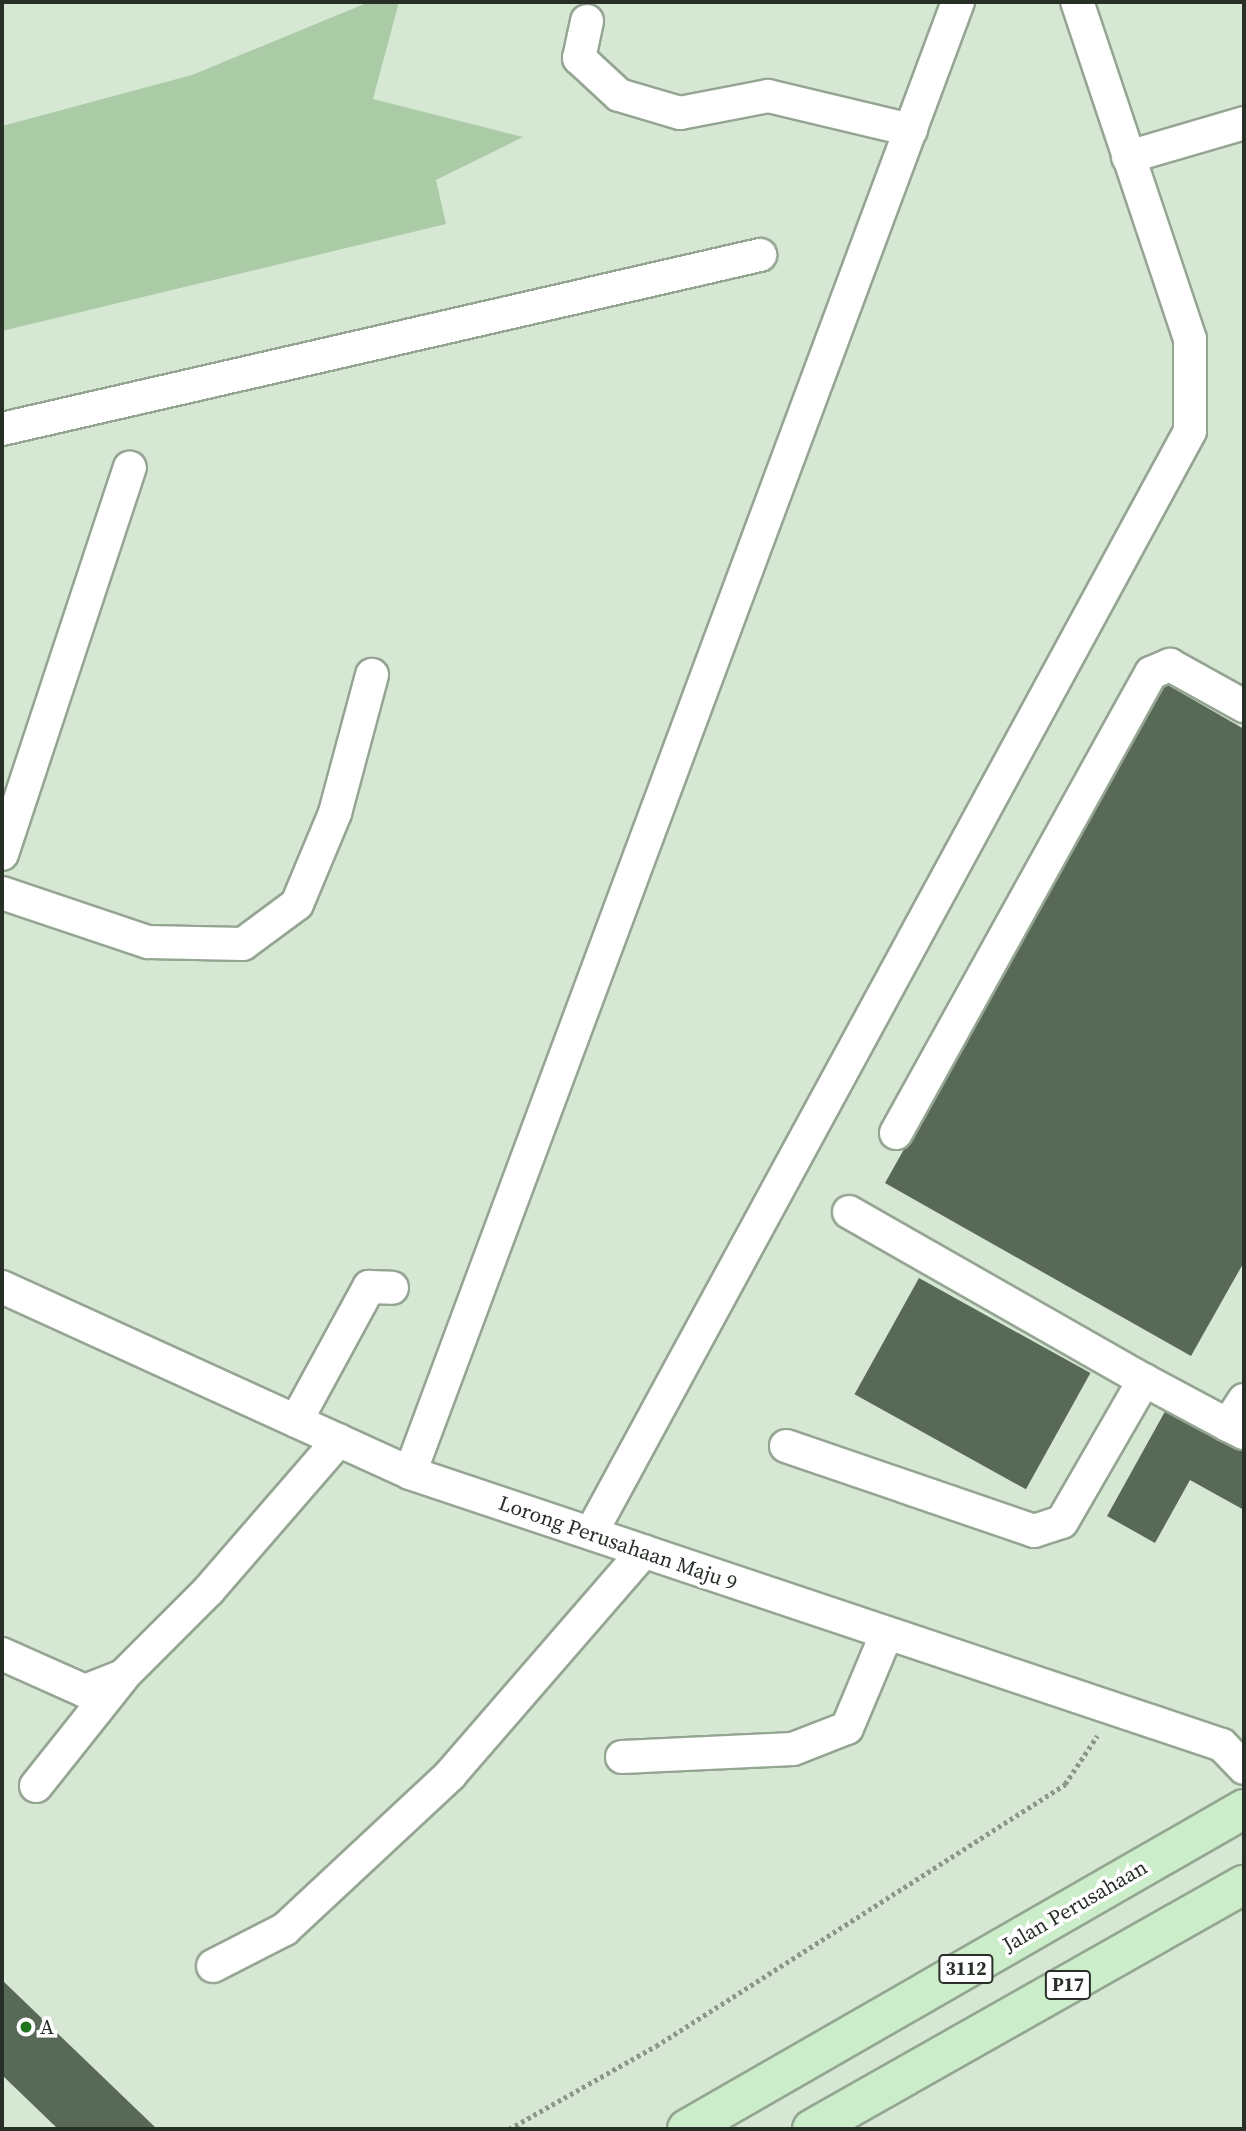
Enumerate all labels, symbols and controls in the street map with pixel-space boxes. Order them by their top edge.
street label: Lorong Perusahaan Maju 9 [495,1490,741,1596]
street label: Jalan Perusahaan [998,1854,1152,1958]
road number: 3112 [938,1954,994,1984]
road number: P17 [1044,1969,1092,2000]
place label: A [40,2014,54,2040]
marker: A [18,2019,34,2035]

